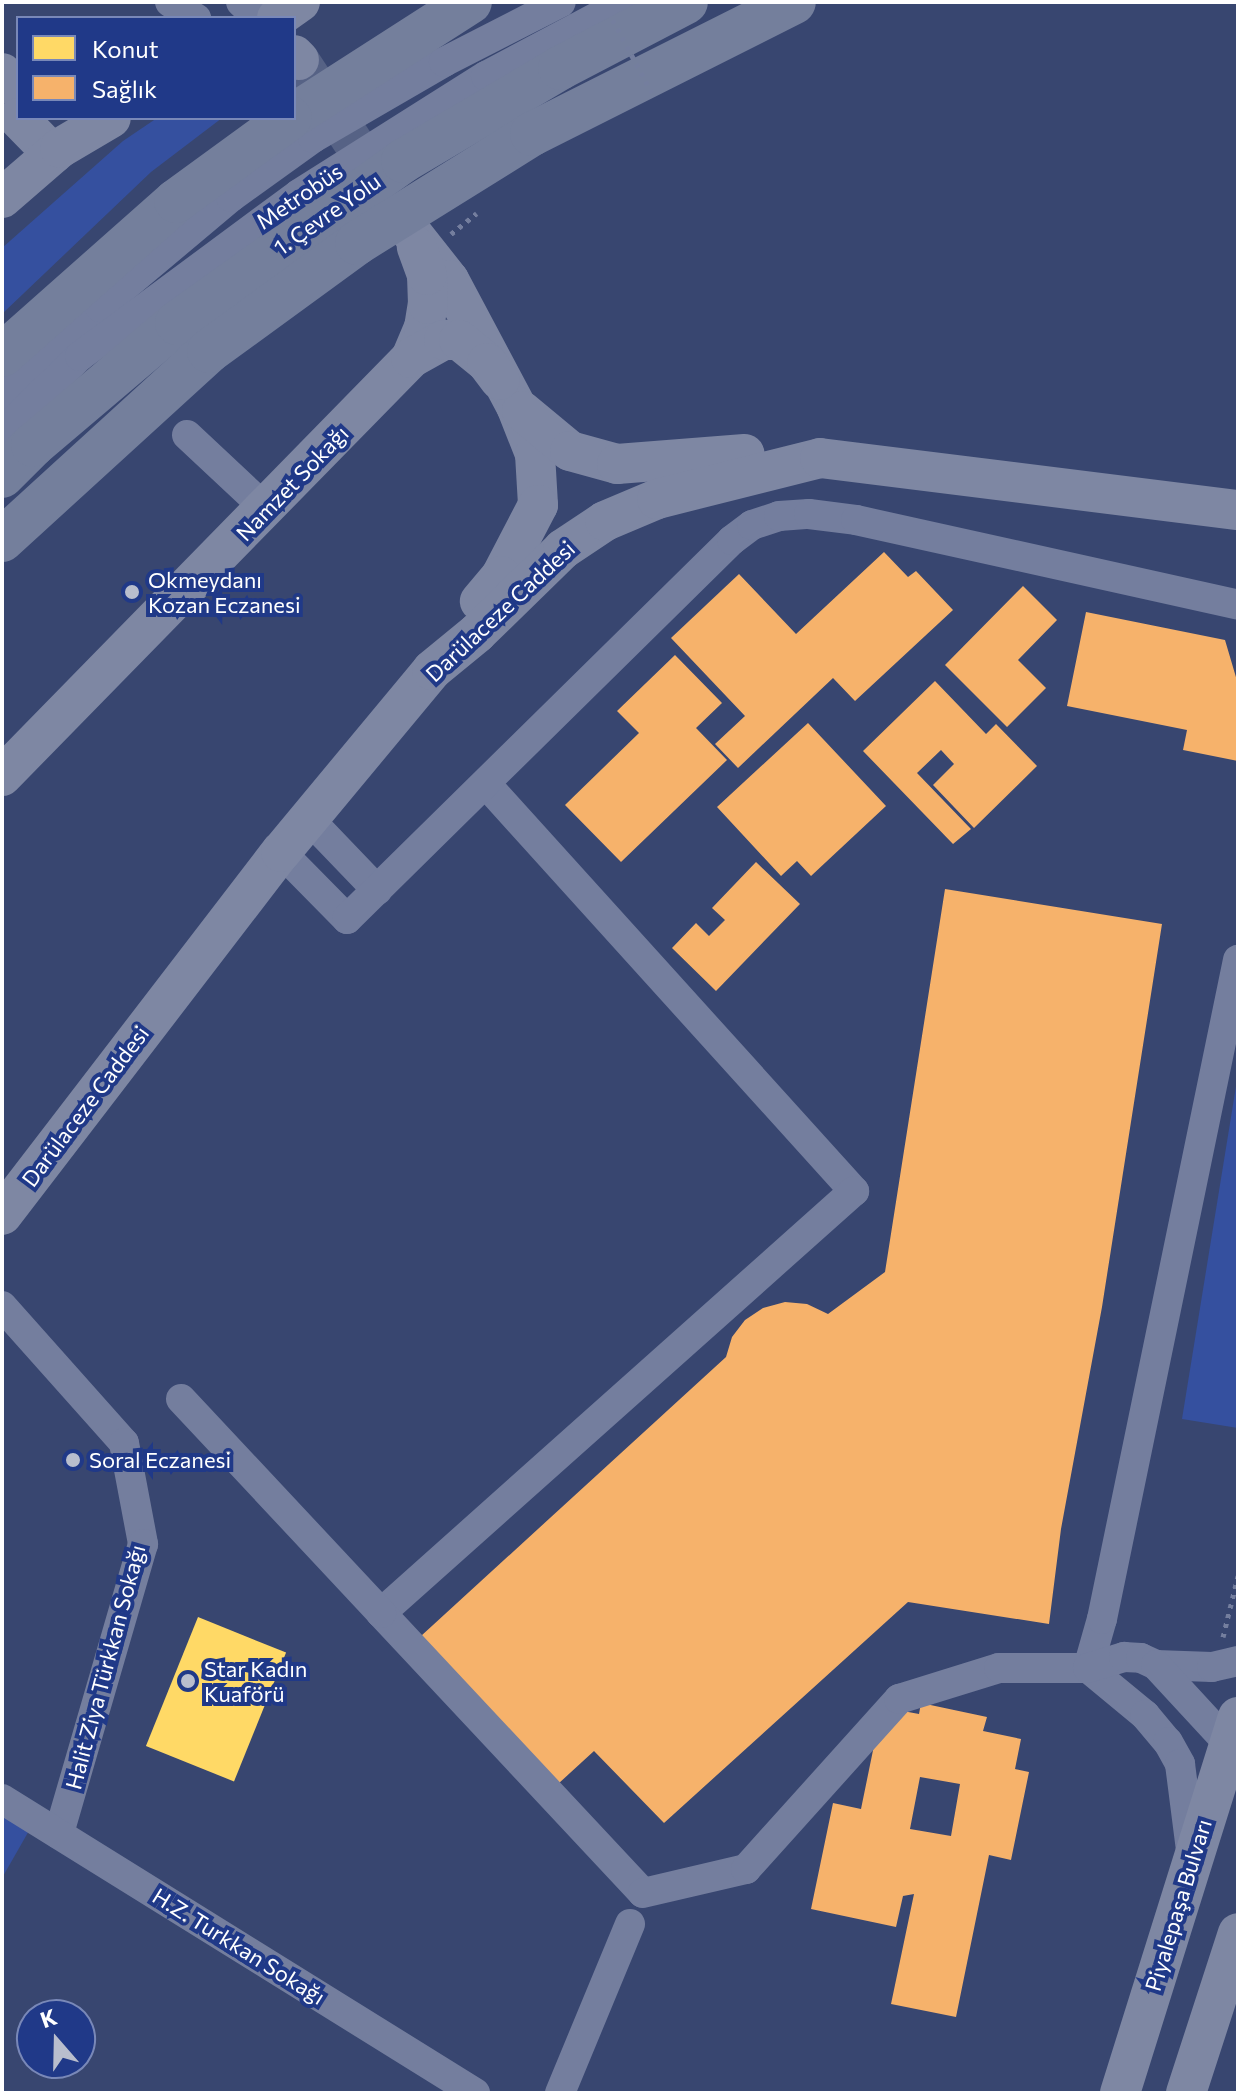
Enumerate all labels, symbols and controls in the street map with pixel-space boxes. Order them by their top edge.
legend [16,16,296,120]
text: Konut [92,34,159,63]
text: Sağlık [92,74,157,103]
street label: Metrobüs [251,158,347,234]
street label: 1. Çevre Yolu [269,168,385,260]
street label: Namzet Sokağı [230,420,354,546]
street label: Darülaceze Caddesi [420,535,580,687]
place label: Okmeydanı Kozan Eczanesi [148,566,301,618]
marker: Okmeydanı Kozan Eczanesi [123,583,141,601]
street label: Darülaceze Caddesi [16,1020,154,1192]
place label: Soral Eczanesi [89,1447,231,1473]
marker: Soral Eczanesi [64,1451,82,1469]
street label: Halit Ziya Türkkan Sokağı [60,1542,150,1792]
place label: Star Kadın Kuaförü [204,1655,307,1706]
marker: Star Kadın Kuaförü [179,1672,197,1690]
street label: Piyalepaşa Bulvarı [1139,1816,1217,1994]
street label: H.Z. Turkkan Sokağı [148,1882,330,2010]
north arrow [16,1999,96,2079]
text: K [36,2003,60,2033]

